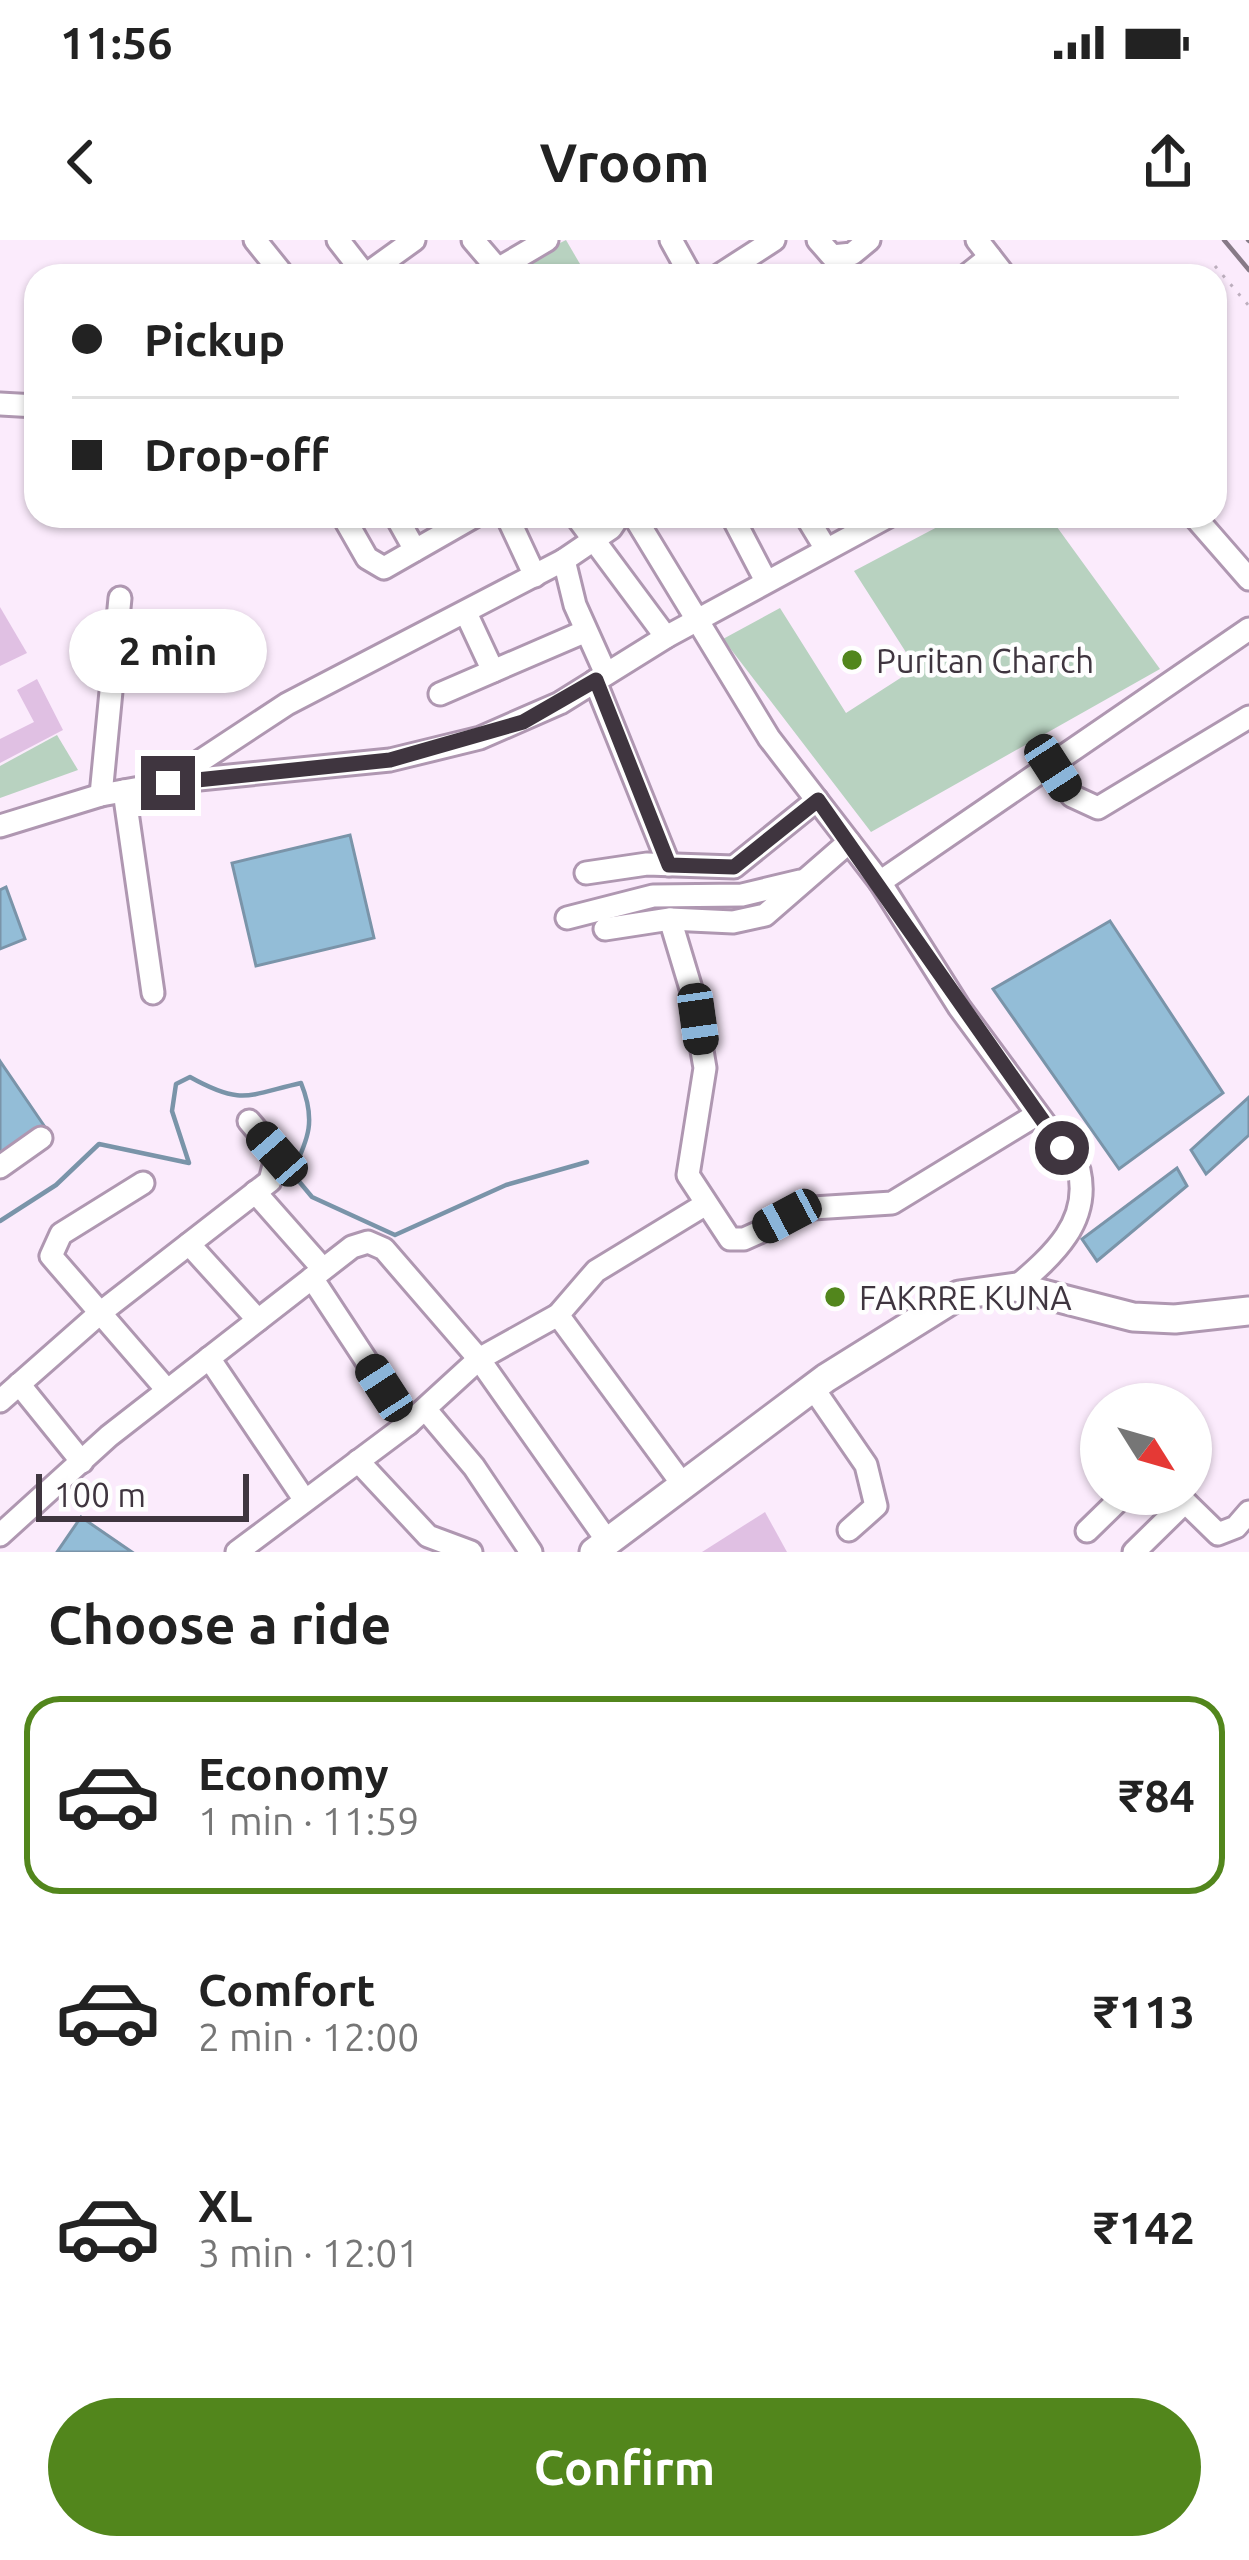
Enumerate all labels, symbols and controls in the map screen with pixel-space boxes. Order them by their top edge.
text: 11:56 [60,17,173,68]
icon: back [48,129,114,195]
icon: share [1135,129,1201,195]
text: Vroom [540,132,709,192]
text: Pickup [144,314,285,365]
text: Drop-off [144,429,329,480]
callout: 2 min [69,609,267,693]
text: 2 min [119,629,217,672]
place label: Puritan Charch [876,642,1094,679]
marker: Puritan Charch [839,647,865,673]
car [1018,728,1088,808]
route end [141,756,195,810]
car [675,981,721,1057]
car [240,1115,314,1193]
route start [1035,1121,1089,1175]
car [747,1183,827,1249]
place label: FAKRRE KUNA [859,1279,1072,1316]
marker: FAKRRE KUNA [822,1284,848,1310]
car [349,1348,419,1428]
north arrow [1080,1383,1212,1515]
map controls [1080,1383,1212,1515]
scale bar [36,1468,249,1521]
text: 100 m [54,1476,146,1513]
text: Choose a ride [48,1594,391,1654]
icon: car [54,1741,162,1849]
text: Economy [198,1748,389,1799]
text: ₹84 [1119,1770,1195,1821]
text: 1 min · 11:59 [198,1799,419,1842]
icon: car [54,1957,162,2065]
text: Comfort [198,1964,375,2015]
text: ₹113 [1093,1986,1195,2037]
text: 2 min · 12:00 [198,2015,419,2058]
icon: car [54,2173,162,2281]
text: XL [198,2180,252,2231]
text: ₹142 [1093,2202,1195,2253]
text: 3 min · 12:01 [198,2231,419,2274]
button: Confirm [48,2398,1201,2536]

